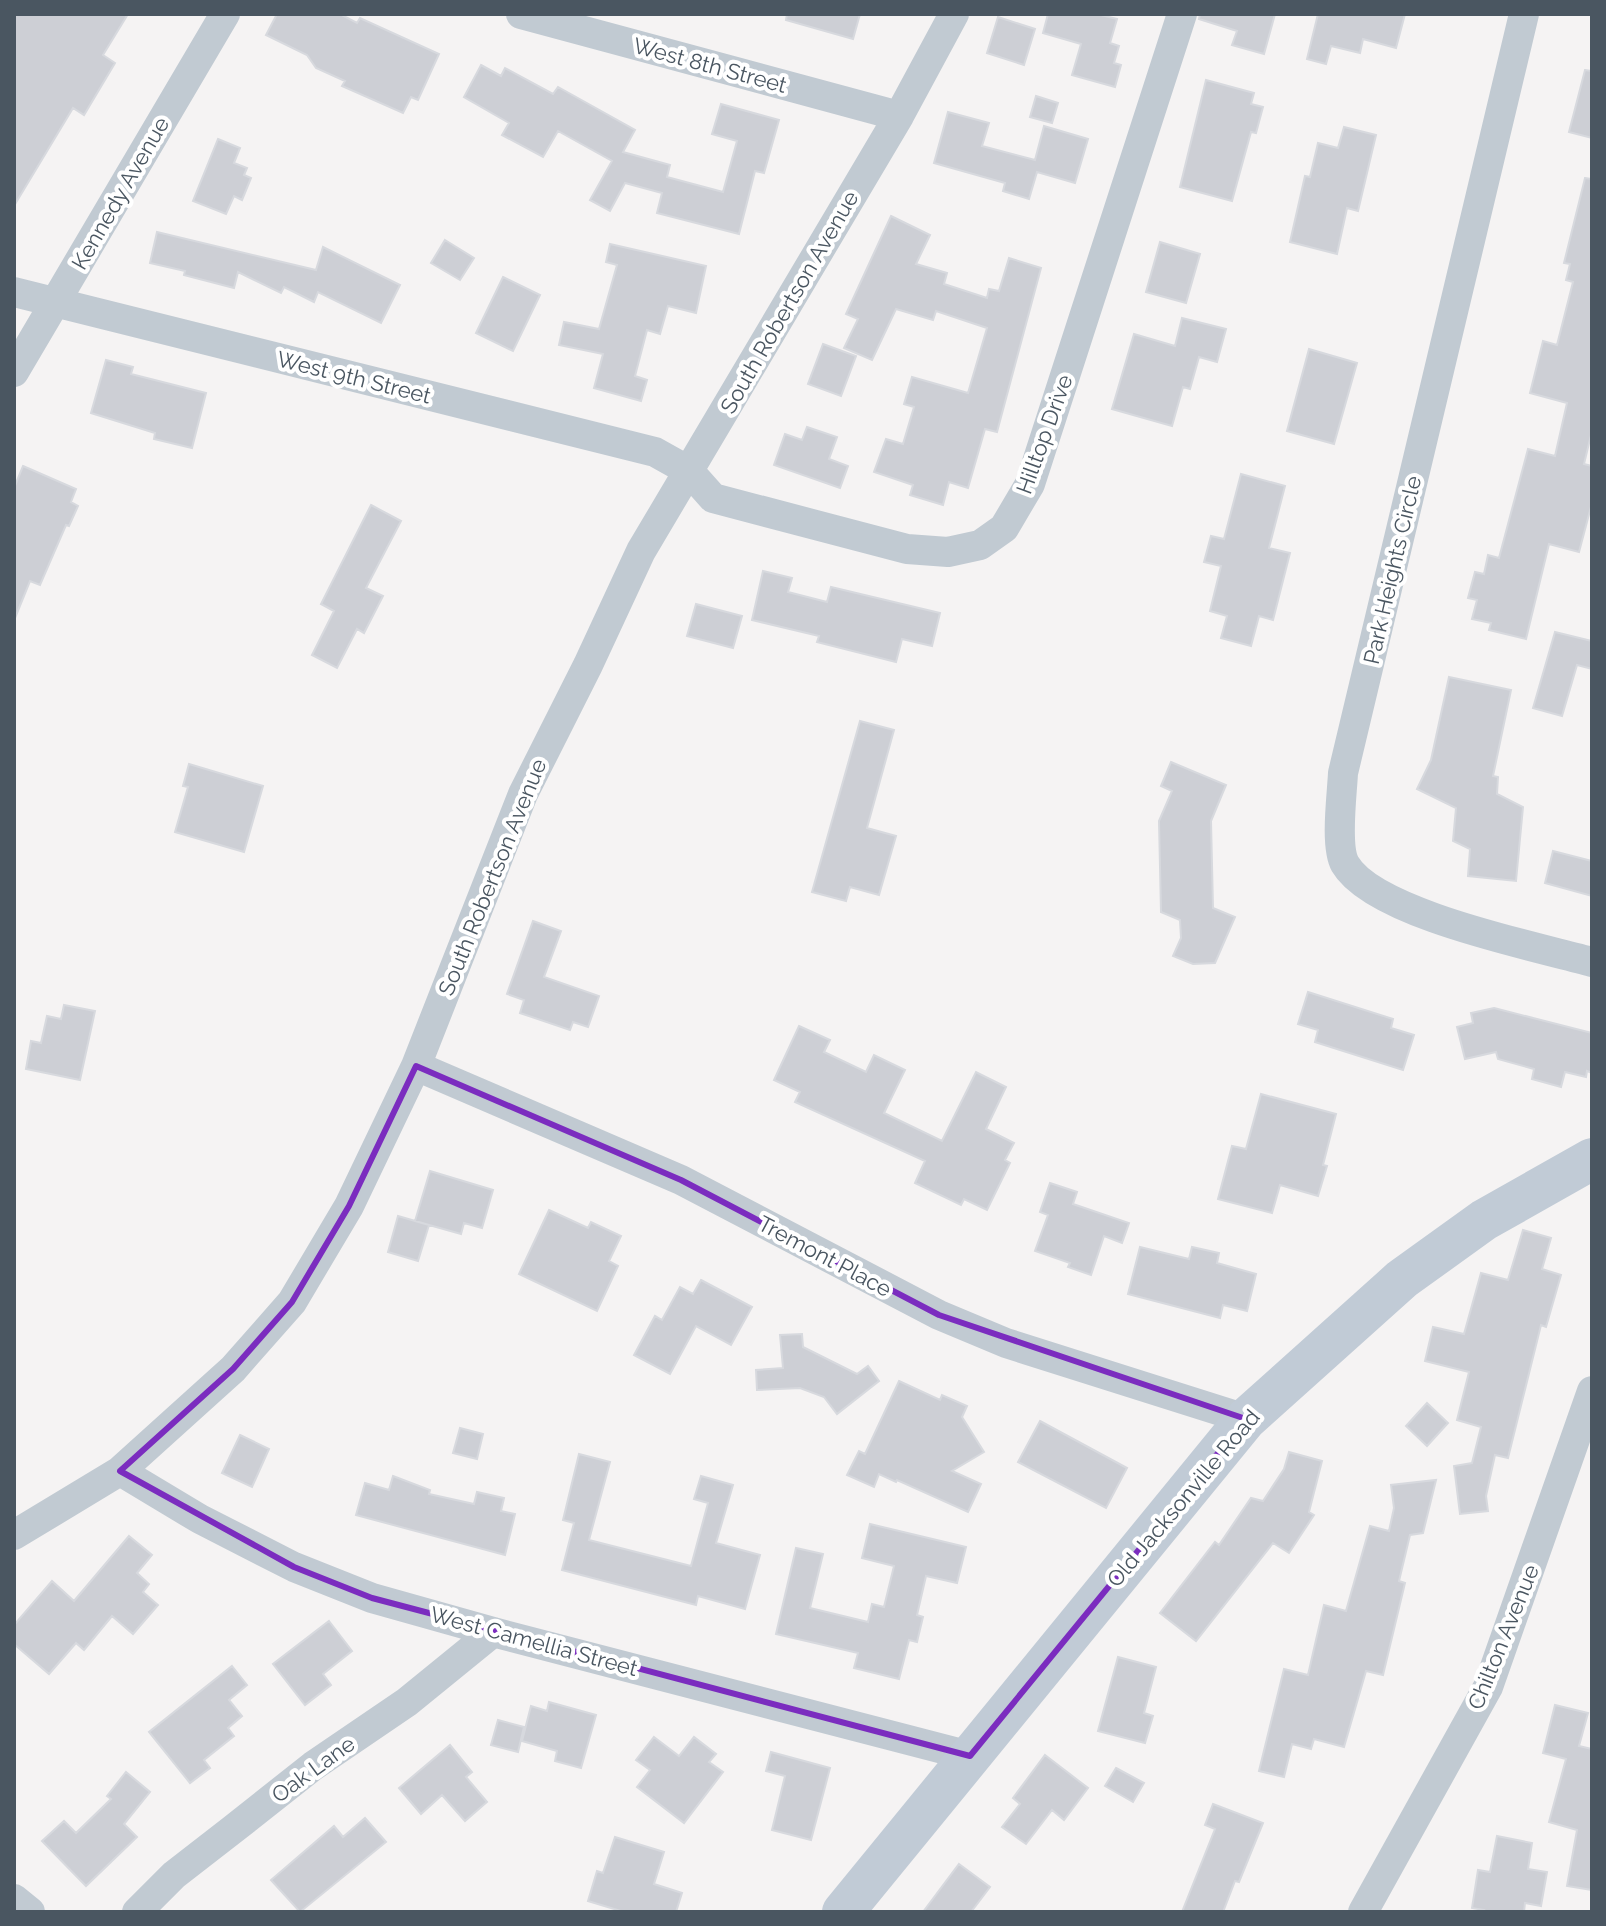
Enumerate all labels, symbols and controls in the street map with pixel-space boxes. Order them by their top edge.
street label: West 8th Street [630,32,790,98]
street label: Kennedy Avenue [66,112,174,274]
street label: South Robertson Avenue [715,186,863,418]
street label: West 9th Street [274,345,434,409]
street label: Hilltop Drive [1010,371,1078,497]
street label: Park Heights Circle [1358,473,1426,667]
street label: South Robertson Avenue [433,755,551,999]
street label: Tremont Place [754,1210,896,1302]
street label: Old Jacksonville Road [1101,1404,1265,1592]
street label: Chilton Avenue [1462,1561,1544,1713]
street label: West Camellia Street [427,1601,641,1681]
street label: Oak Lane [266,1730,360,1808]

